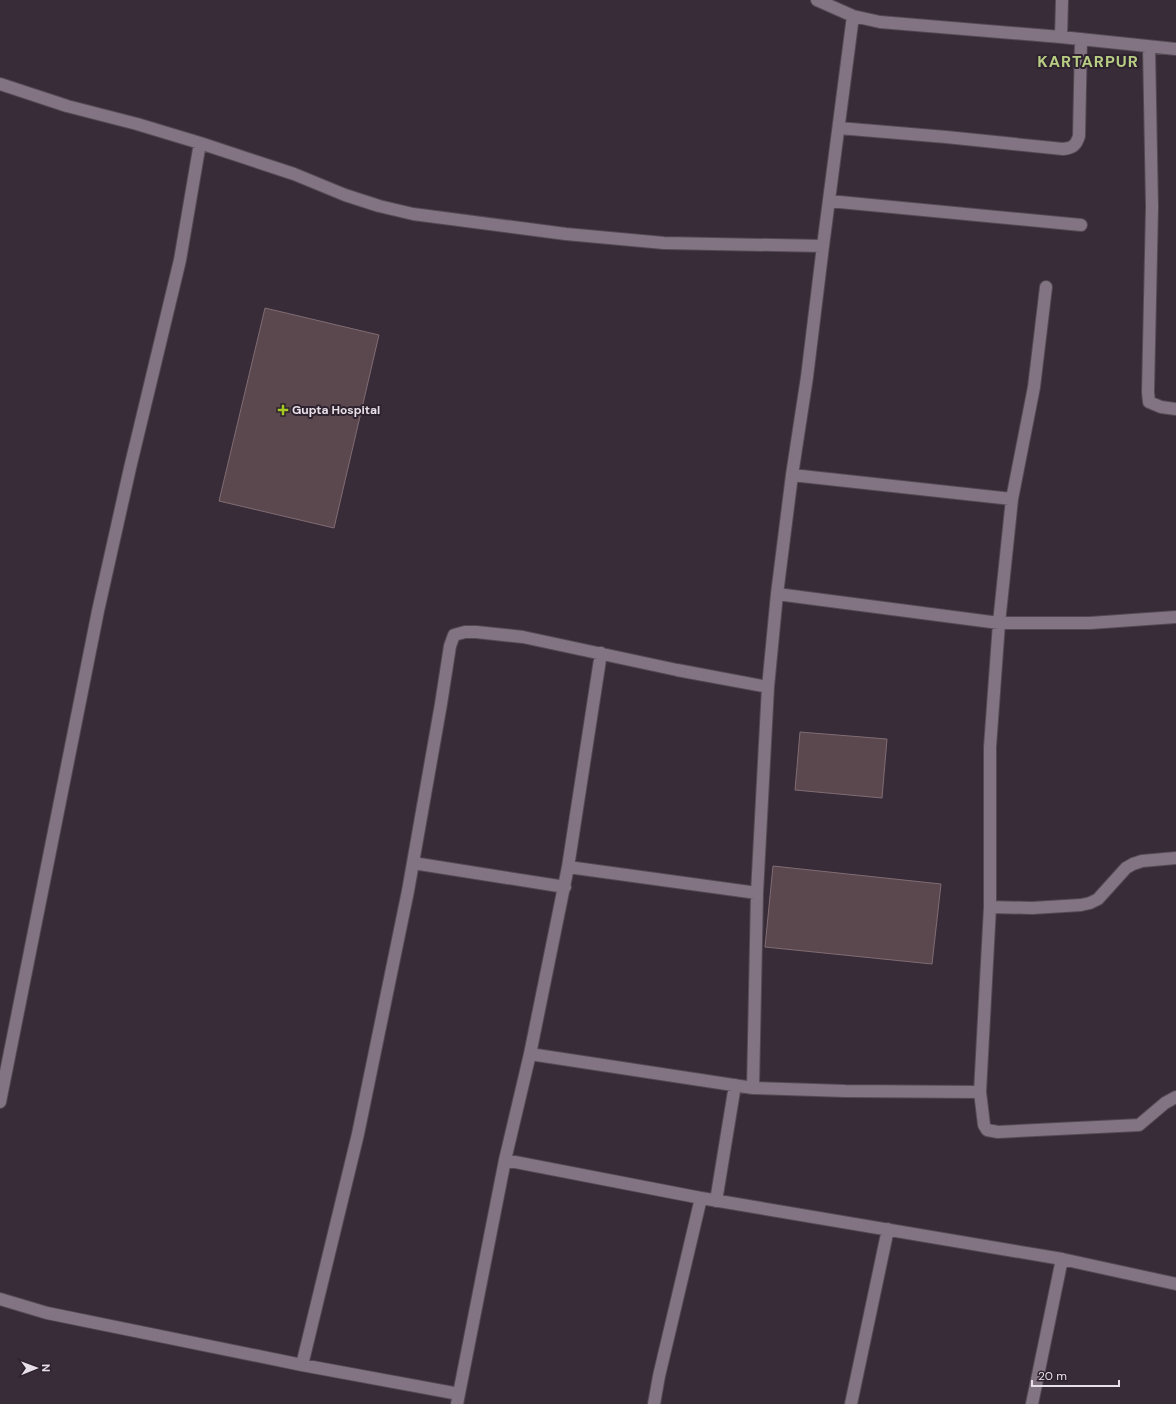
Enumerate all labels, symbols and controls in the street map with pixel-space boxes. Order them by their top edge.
district label: KARTARPUR [1037,51,1139,72]
place label: Gupta Hospital [292,402,380,418]
marker: Gupta Hospital [277,404,289,416]
north arrow [16,1348,56,1388]
scale bar [1032,1362,1119,1388]
text: N [39,1364,53,1372]
text: 20 m [1038,1368,1067,1384]

